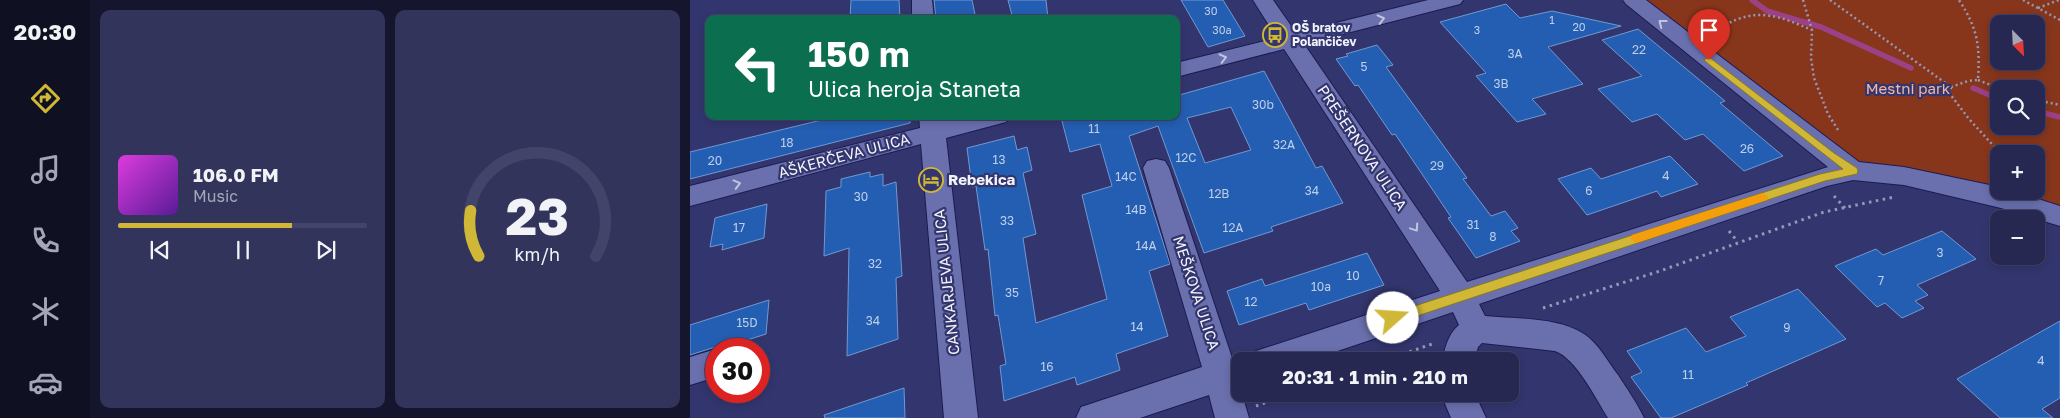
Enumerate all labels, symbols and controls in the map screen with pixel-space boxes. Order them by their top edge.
house number: 30 [1204,4,1218,17]
pin [1688,9,1730,60]
house number: 1 [1549,13,1555,26]
one-way arrow [1377,14,1385,24]
north arrow [1990,15,2045,70]
map controls [1990,15,2045,265]
icon: arrive [1695,16,1723,44]
text: 20:30 [14,18,76,45]
place label: OŠ bratov Polančičev [1292,20,1357,49]
house number: 20 [1572,20,1586,33]
one-way arrow [1659,20,1668,29]
bus stop icon: OŠ bratov Polančičev [1262,22,1288,48]
house number: 30a [1212,23,1232,36]
house number: 3 [1474,23,1480,36]
text: 150 m [808,33,910,75]
icon: left [725,35,790,100]
house number: 22 [1632,42,1646,57]
house number: 3A [1507,46,1523,61]
one-way arrow [1219,53,1228,64]
house number: 5 [1361,59,1368,74]
text: Ulica heroja Staneta [808,75,1021,102]
house number: 3B [1493,76,1509,91]
park label: Mestni park [1866,79,1951,97]
button: search [1990,80,2045,135]
icon: directions [28,81,63,116]
street label: PREŠERNOVA ULICA [1314,81,1411,213]
house number: 30b [1252,97,1274,112]
house number: 11 [1088,121,1100,136]
street label: AŠKERČEVA ULICA [776,129,911,181]
house number: 18 [780,135,794,150]
house number: 32A [1273,137,1295,152]
house number: 26 [1740,141,1754,156]
button: + [1990,145,2045,200]
house number: 12C [1176,150,1196,165]
icon: music [28,152,63,187]
house number: 13 [993,152,1005,167]
house number: 20 [708,153,722,168]
house number: 29 [1430,158,1444,173]
text: 106.0 FM [193,163,279,186]
hotel icon: Rebekica [918,167,944,193]
house number: 4 [1662,168,1670,183]
house number: 14C [1115,169,1137,184]
place label: Rebekica [948,170,1016,188]
one-way arrow [733,179,742,190]
house number: 34 [1305,183,1319,198]
house number: 6 [1585,183,1593,198]
text: 23 [506,184,569,246]
text: Music [193,186,238,206]
house number: 12B [1209,186,1229,201]
house number: 30 [854,189,868,204]
house number: 14B [1125,202,1147,217]
street label: CANKARJEVA ULICA [929,208,963,356]
button: − [1990,210,2045,265]
house number: 33 [1000,213,1014,228]
house number: 31 [1467,217,1480,232]
house number: 17 [733,220,745,235]
house number: 12A [1223,220,1243,235]
one-way arrow [1409,222,1418,232]
icon: phone [28,223,63,258]
house number: 8 [1489,229,1497,244]
street label: MEŠKOVA ULICA [1170,233,1224,352]
icon: previous [146,236,174,264]
icon: pause [229,236,257,264]
icon: next [312,236,340,264]
house number: 14A [1135,238,1157,253]
text: km/h [515,243,560,265]
house number: 3 [1936,245,1944,260]
house number: 32 [868,256,882,271]
house number: 10 [1346,268,1360,283]
house number: 7 [1878,273,1884,288]
house number: 10a [1311,279,1331,294]
house number: 35 [1005,285,1019,300]
position arrow [1366,291,1418,343]
icon: climate [28,294,63,329]
house number: 12 [1245,294,1257,309]
house number: 34 [866,313,880,328]
house number: 15D [736,315,758,330]
house number: 14 [1130,319,1144,334]
house number: 9 [1783,320,1791,335]
speed limit sign: 30 [705,338,770,403]
house number: 4 [2037,353,2045,368]
house number: 16 [1040,359,1054,374]
icon: car [28,365,63,400]
text: 20:31 · 1 min · 210 m [1282,365,1468,388]
house number: 11 [1682,367,1694,382]

